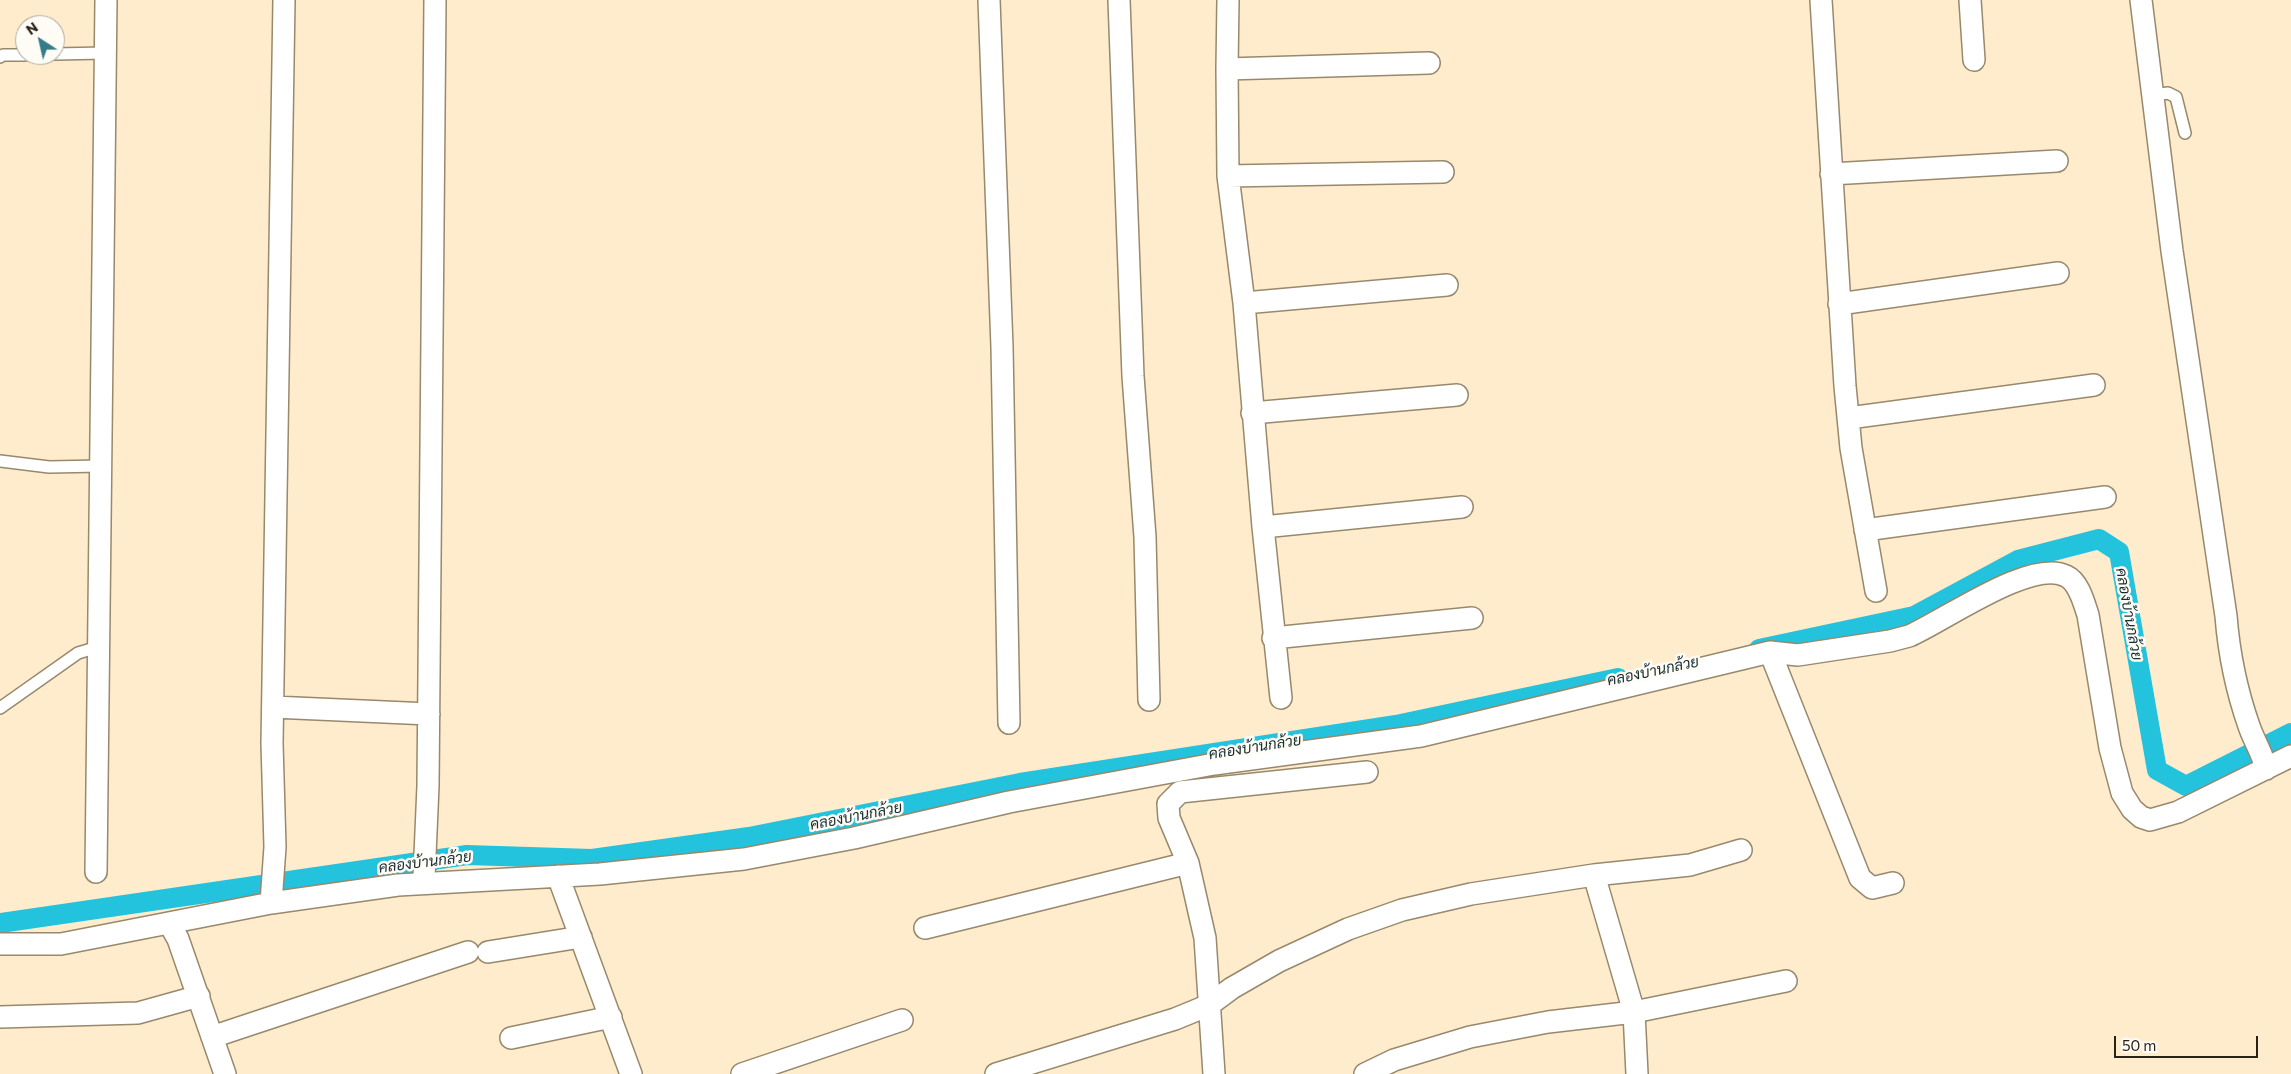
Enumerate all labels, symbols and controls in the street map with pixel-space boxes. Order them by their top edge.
north arrow [15,15,65,65]
text: N [23,18,41,38]
water label: คลองบ้านกล้วย [2112,566,2146,662]
water label: คลองบ้านกล้วย [1605,652,1701,690]
water label: คลองบ้านกล้วย [1207,731,1303,763]
water label: คลองบ้านกล้วย [808,798,904,834]
water label: คลองบ้านกล้วย [378,847,472,877]
scale bar [2116,1026,2260,1058]
text: 50 m [2122,1036,2156,1054]

